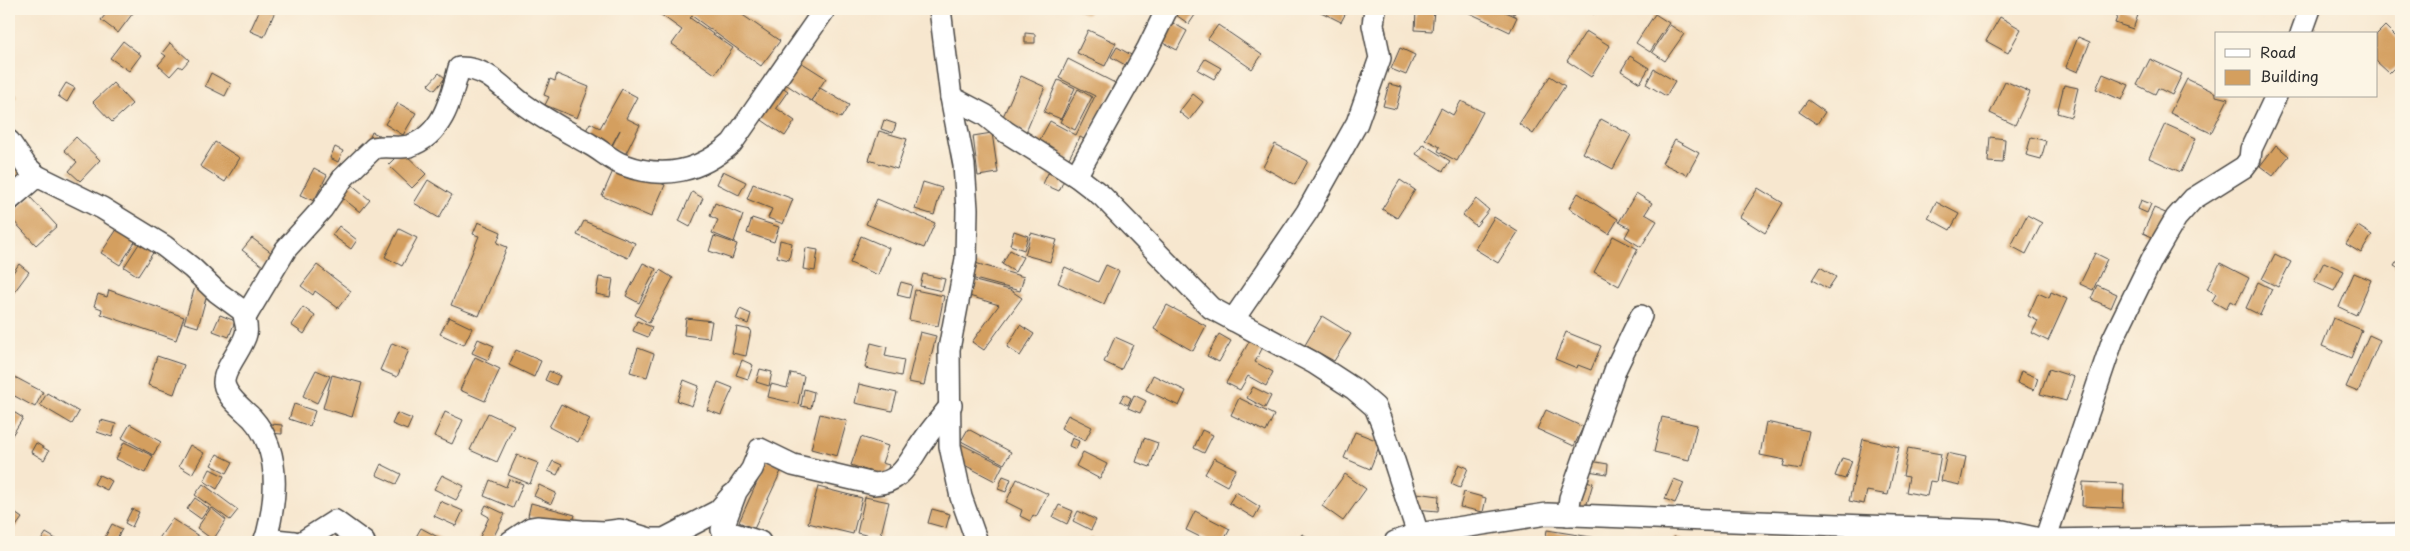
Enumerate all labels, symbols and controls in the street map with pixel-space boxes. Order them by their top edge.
legend [2215,32,2378,98]
text: Road [2260,40,2296,63]
text: Building [2260,64,2319,87]

